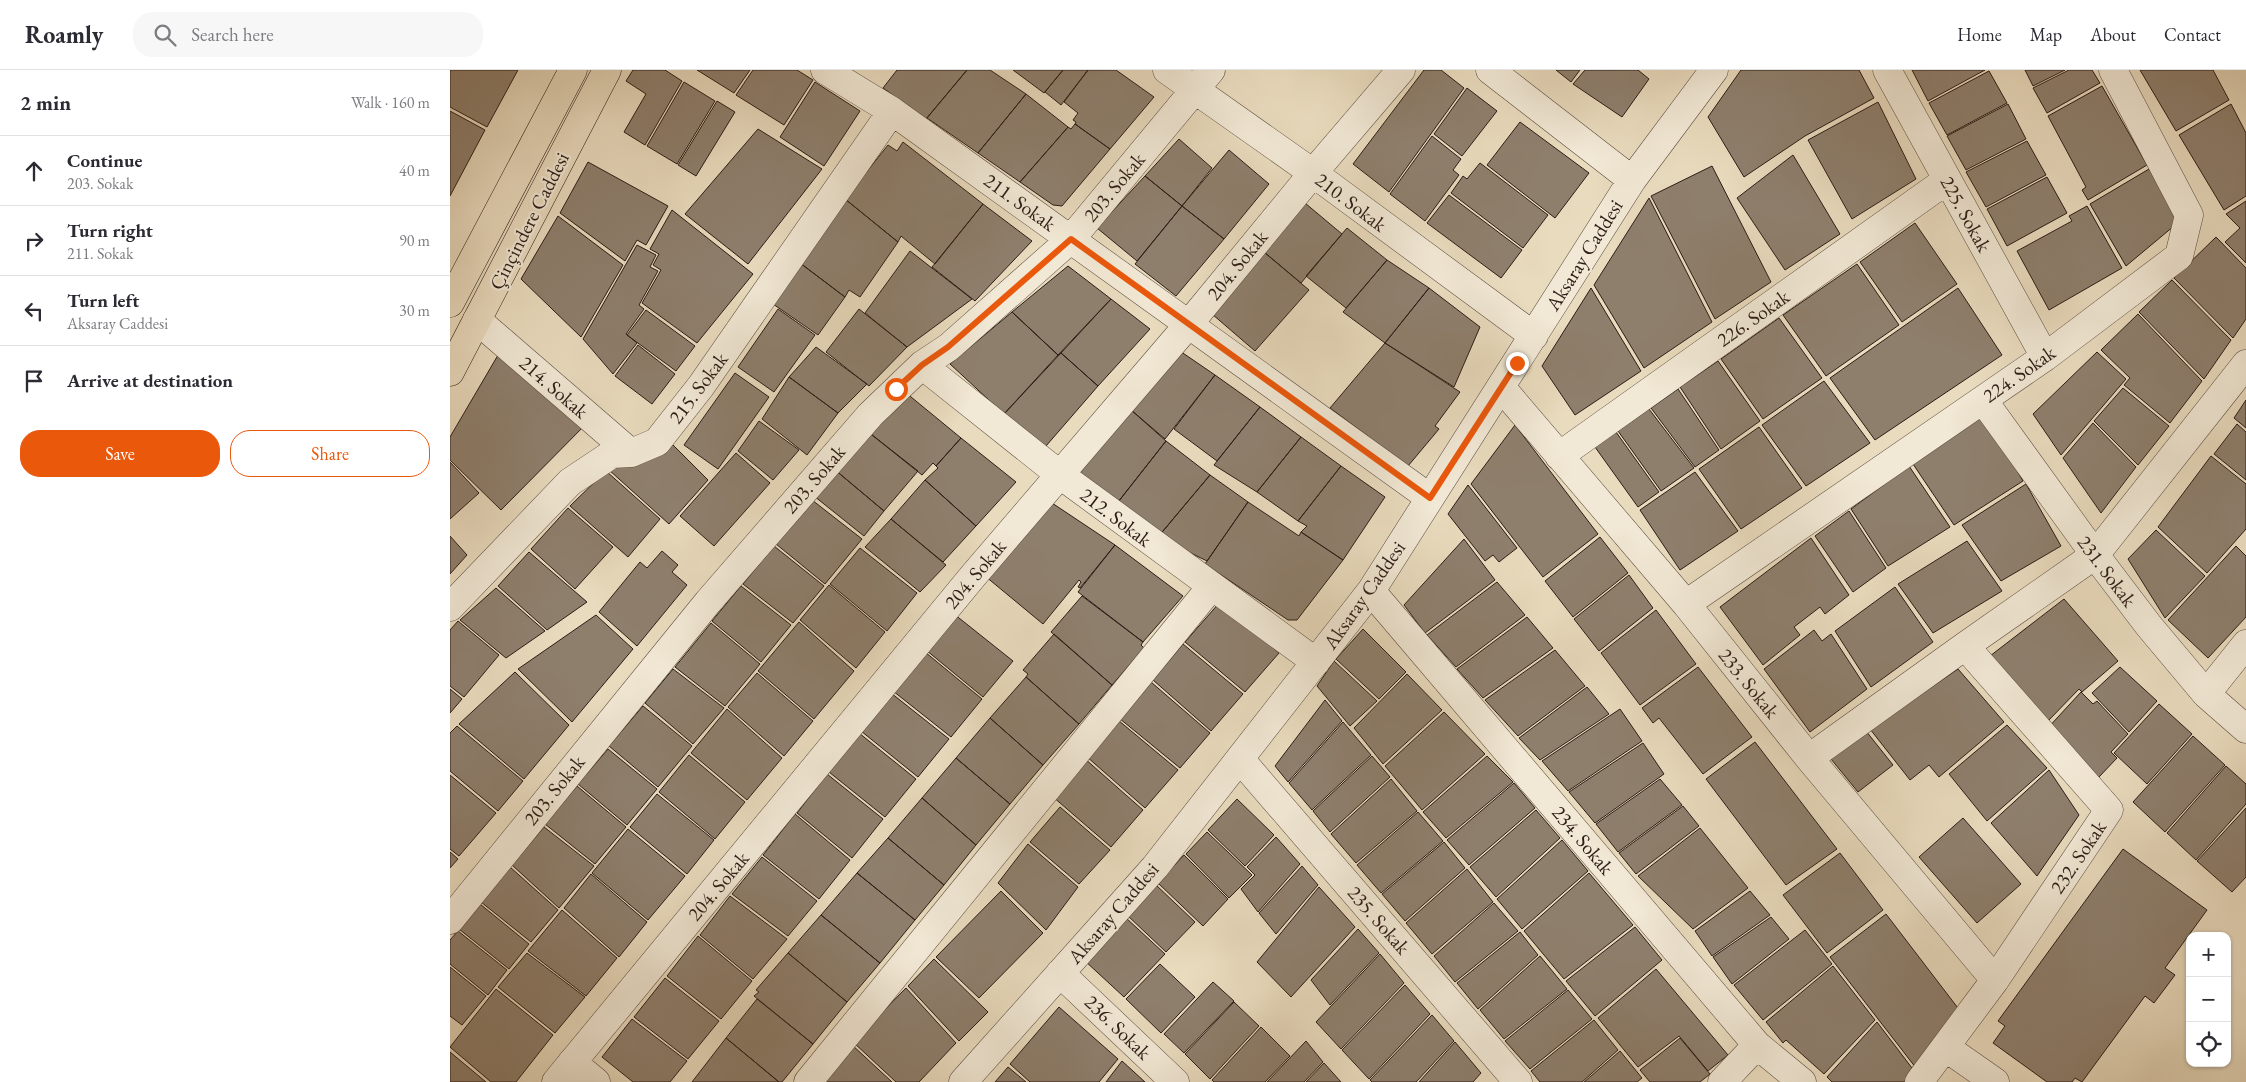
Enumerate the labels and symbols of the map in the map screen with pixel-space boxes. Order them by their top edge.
street label: 203. Sokak [1077,146,1151,227]
street label: Çinçindere Caddesi [483,148,575,294]
street label: 211. Sokak [979,167,1062,237]
street label: 210. Sokak [1310,167,1392,238]
street label: 225. Sokak [1934,171,1998,257]
street label: Aksaray Caddesi [1539,194,1629,316]
street label: 204. Sokak [1201,224,1274,305]
street label: 226. Sokak [1712,283,1795,352]
street label: 224. Sokak [1978,339,2061,408]
street label: 215. Sokak [663,347,734,429]
street label: 214. Sokak [514,350,594,424]
route end [1506,352,1529,375]
route start [885,378,908,401]
street label: 203. Sokak [777,439,851,519]
street label: 212. Sokak [1075,482,1157,553]
street label: 231. Sokak [2072,530,2143,612]
street label: 204. Sokak [938,533,1012,614]
street label: Aksaray Caddesi [1317,536,1411,655]
street label: 233. Sokak [1713,643,1786,724]
street label: 203. Sokak [518,749,591,830]
street label: 234. Sokak [1546,800,1620,881]
street label: 232. Sokak [2044,815,2112,899]
street label: 204. Sokak [681,845,755,926]
street label: Aksaray Caddesi [1061,857,1164,970]
street label: 235. Sokak [1342,880,1416,960]
street label: 236. Sokak [1079,989,1157,1066]

